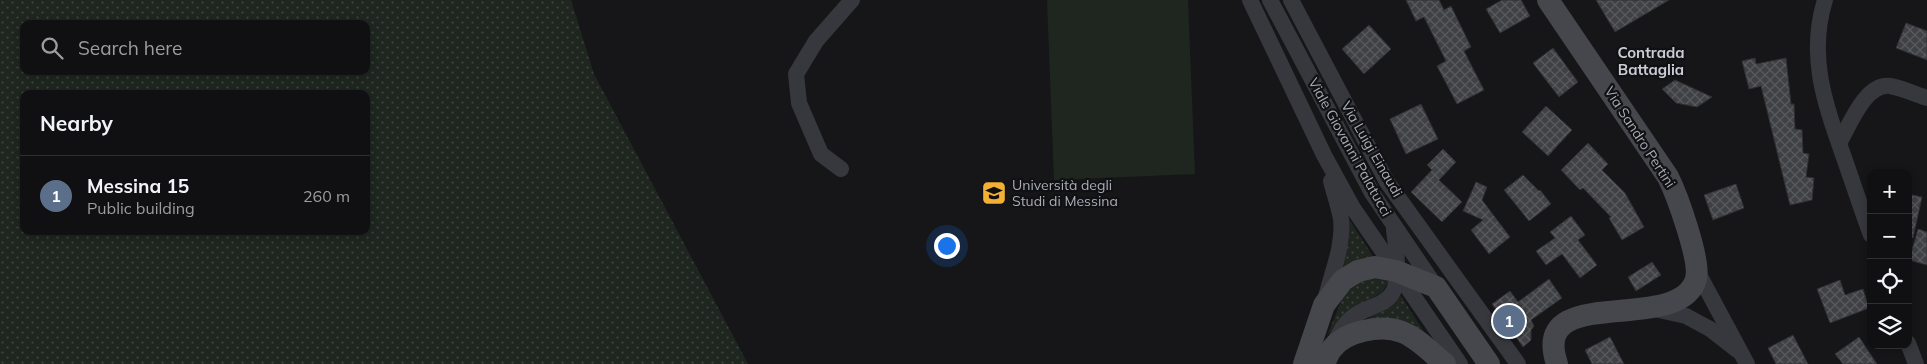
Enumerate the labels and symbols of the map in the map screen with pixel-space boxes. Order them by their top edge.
district label: Contrada Battaglia [1617,43,1685,79]
street label: Viale Giovanni Palatucci [1304,75,1396,219]
street label: Via Sandro Pertini [1601,83,1679,191]
street label: Via Luigi Einaudi [1337,98,1407,200]
place label: Università degli Studi di Messina [1012,176,1118,210]
school or university icon: Università degli Studi di Messina [981,180,1007,206]
your location [934,233,960,259]
pin: 1 [1493,302,1525,340]

